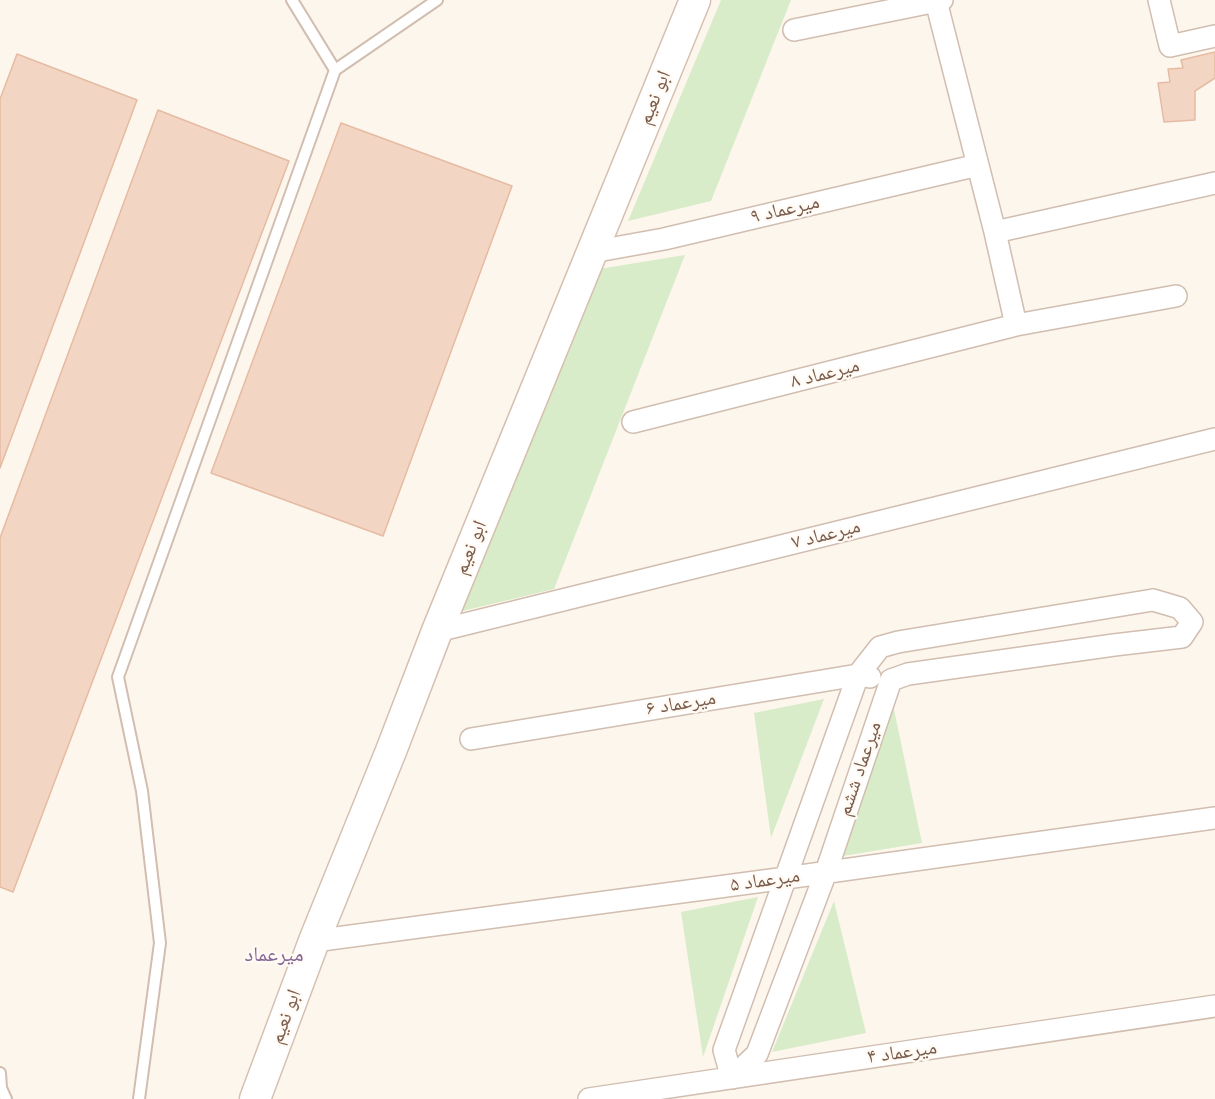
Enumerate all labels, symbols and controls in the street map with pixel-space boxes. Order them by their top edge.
street label: ابو نعیم [633,67,677,129]
street label: میرعماد ۹ [748,190,822,230]
street label: میرعماد ۸ [788,354,862,394]
street label: میرعماد ۷ [789,515,863,555]
street label: ابو نعیم [449,517,493,579]
street label: میرعماد ۶ [644,687,718,721]
street label: میرعماد ششم [833,719,887,819]
street label: میرعماد ۵ [729,864,801,898]
district label: میرعماد [245,942,303,968]
street label: ابو نعیم [265,986,307,1048]
street label: میرعماد ۴ [866,1036,938,1070]

